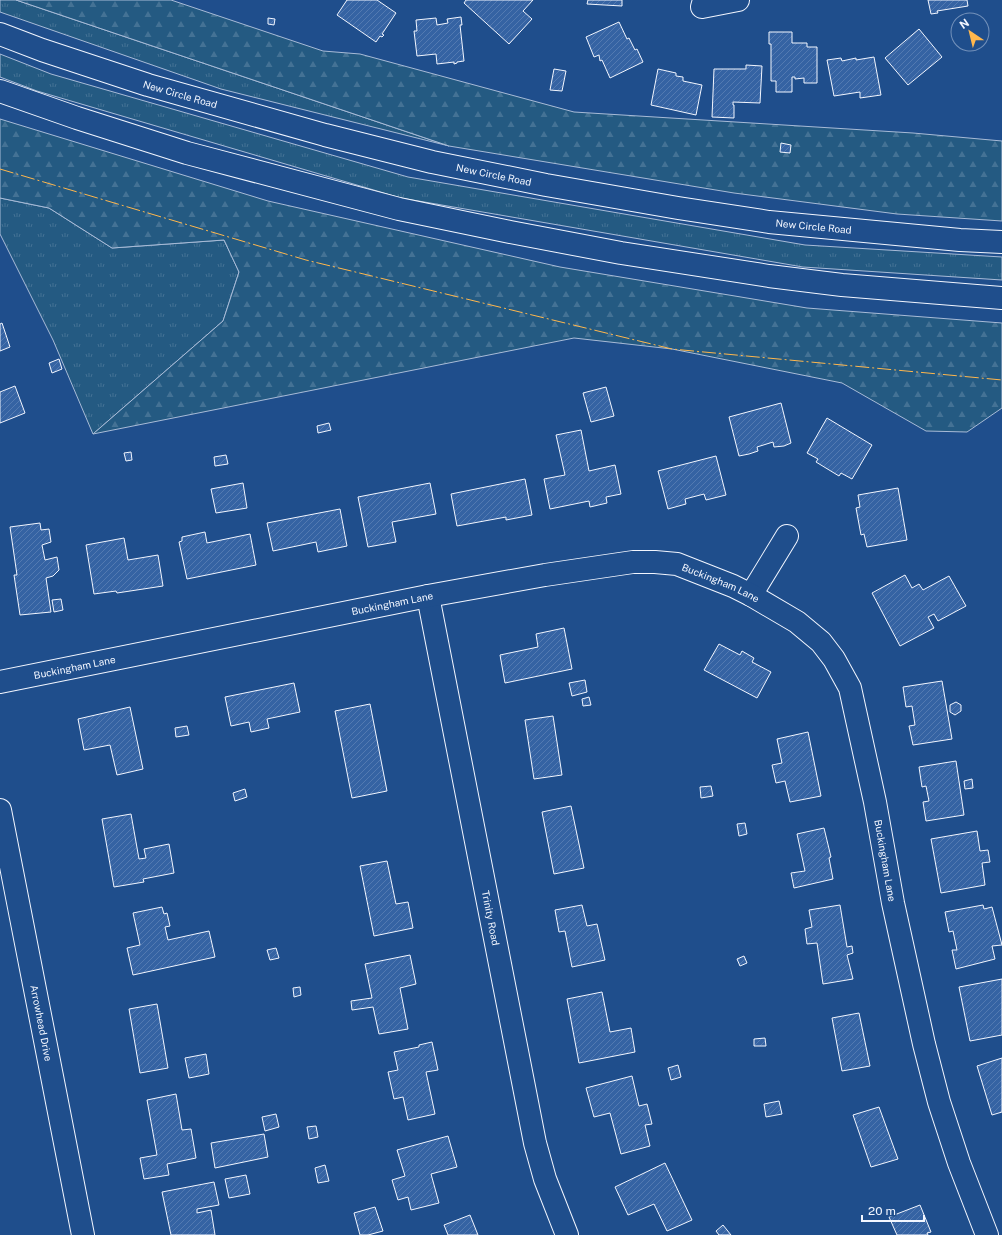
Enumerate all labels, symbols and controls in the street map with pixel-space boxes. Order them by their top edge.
north arrow [950,12,990,52]
text: N [957,16,971,31]
street label: New Circle Road [142,78,219,110]
street label: New Circle Road [455,161,533,188]
street label: New Circle Road [775,217,852,236]
street label: Buckingham Lane [680,561,762,605]
street label: Buckingham Lane [350,589,434,617]
street label: Buckingham Lane [33,653,117,681]
street label: Buckingham Lane [872,819,899,903]
street label: Trinity Road [480,889,502,946]
street label: Arrowhead Drive [28,984,55,1063]
scale bar [862,1197,924,1223]
text: 20 m [868,1204,896,1218]

